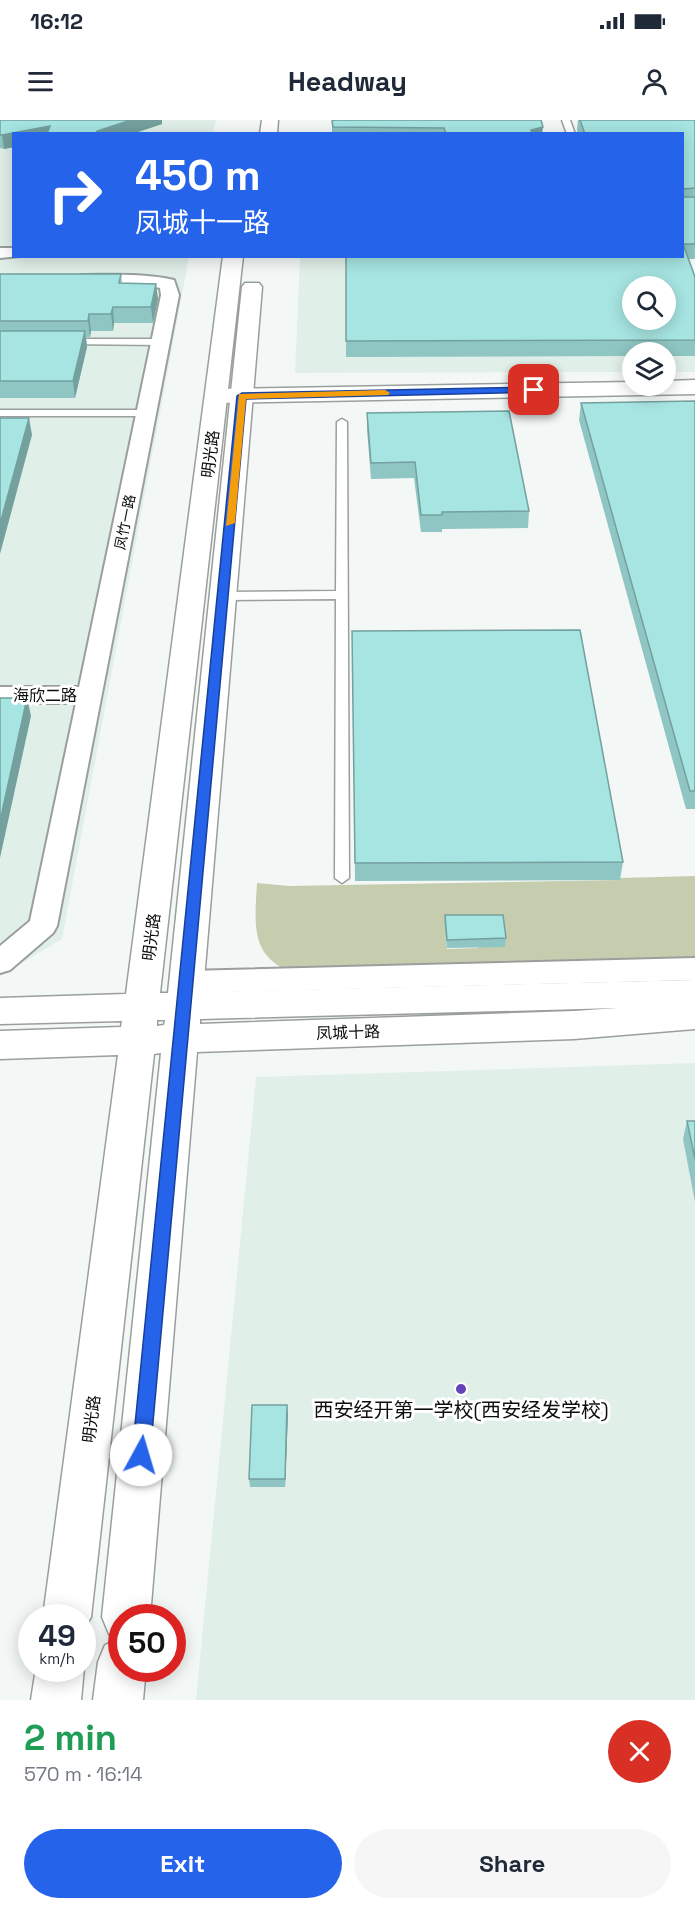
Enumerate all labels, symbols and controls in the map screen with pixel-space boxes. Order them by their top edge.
text: 16:12 [30,7,83,35]
text: Headway [288,64,407,99]
icon: menu [24,65,57,98]
icon: person [638,65,671,98]
text: 450 m [135,149,261,202]
icon: right [36,156,114,234]
text: 凤城十一路 [135,205,270,240]
map controls [622,276,676,396]
button: search [622,276,676,330]
button: layers [622,342,676,396]
pin [508,364,559,415]
icon: arrive [517,373,550,406]
street label: 明光路 [197,429,224,479]
street label: 凤竹一路 [111,493,139,551]
street label: 海欣二路 [13,685,77,706]
street label: 明光路 [138,912,165,962]
street label: 凤城十路 [316,1021,380,1044]
marker: 西安经开第一学校(西安经发学校) [454,1382,468,1396]
street label: 明光路 [78,1394,105,1444]
place label: 西安经开第一学校(西安经发学校) [313,1397,609,1423]
position arrow [109,1423,173,1487]
speed limit sign: 50 [108,1604,186,1682]
text: 49 [38,1616,76,1655]
text: km/h [39,1649,75,1668]
text: 2 min [24,1715,117,1761]
button: close [608,1720,671,1783]
text: 570 m · 16:14 [24,1761,143,1787]
button: Exit [24,1829,342,1898]
button: Share [354,1829,671,1898]

